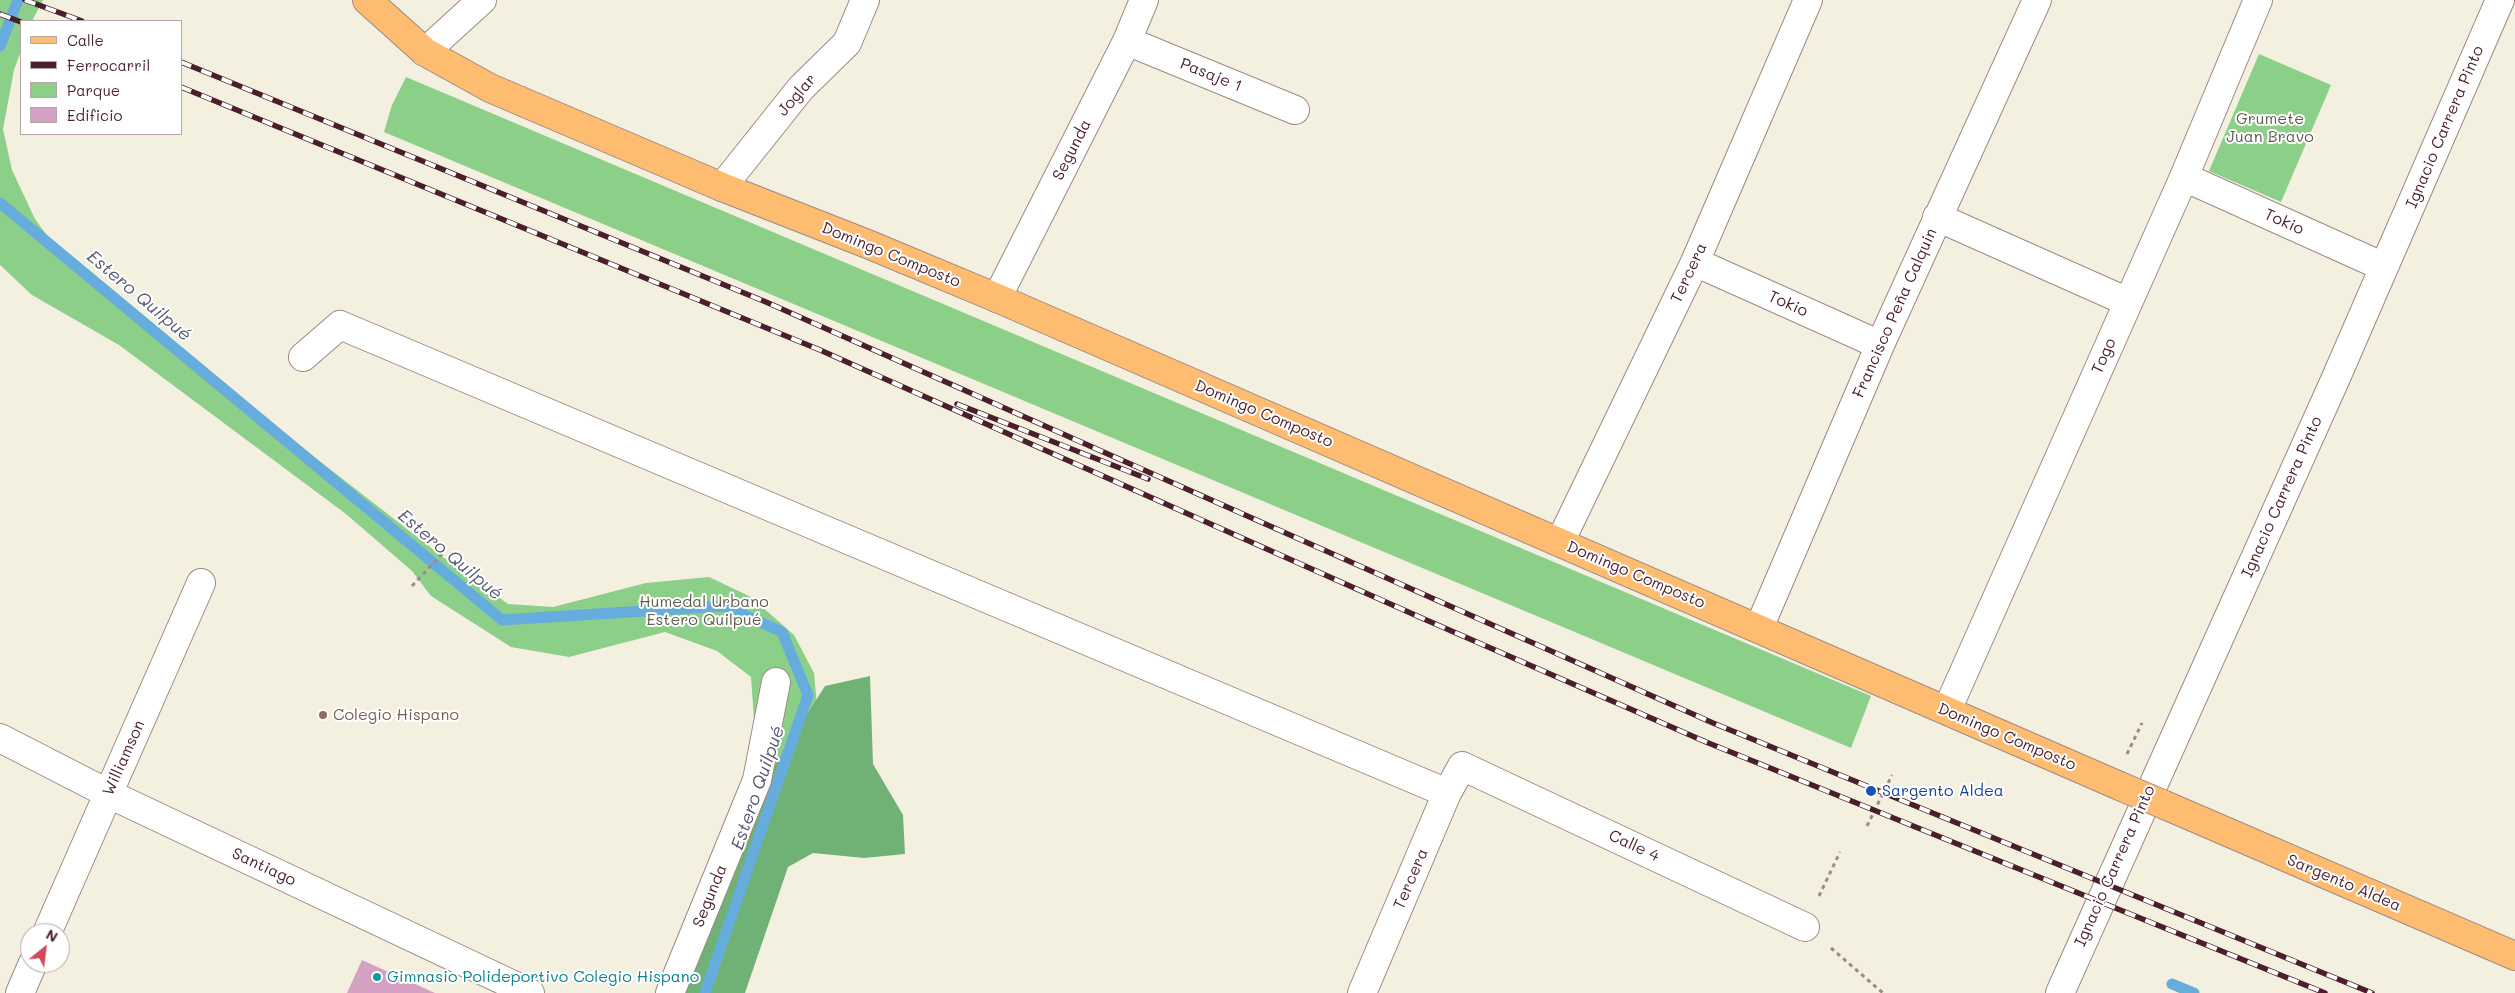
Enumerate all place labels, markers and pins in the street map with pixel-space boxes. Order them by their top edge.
place label: Colegio Hispano [333,705,459,725]
marker: Colegio Hispano [317,709,329,721]
place label: Sargento Aldea [1882,781,2004,801]
marker: Sargento Aldea [1864,784,1878,798]
place label: Gimnasio Polideportivo Colegio Hispano [387,967,699,987]
marker: Gimnasio Polideportivo Colegio Hispano [371,971,383,983]

